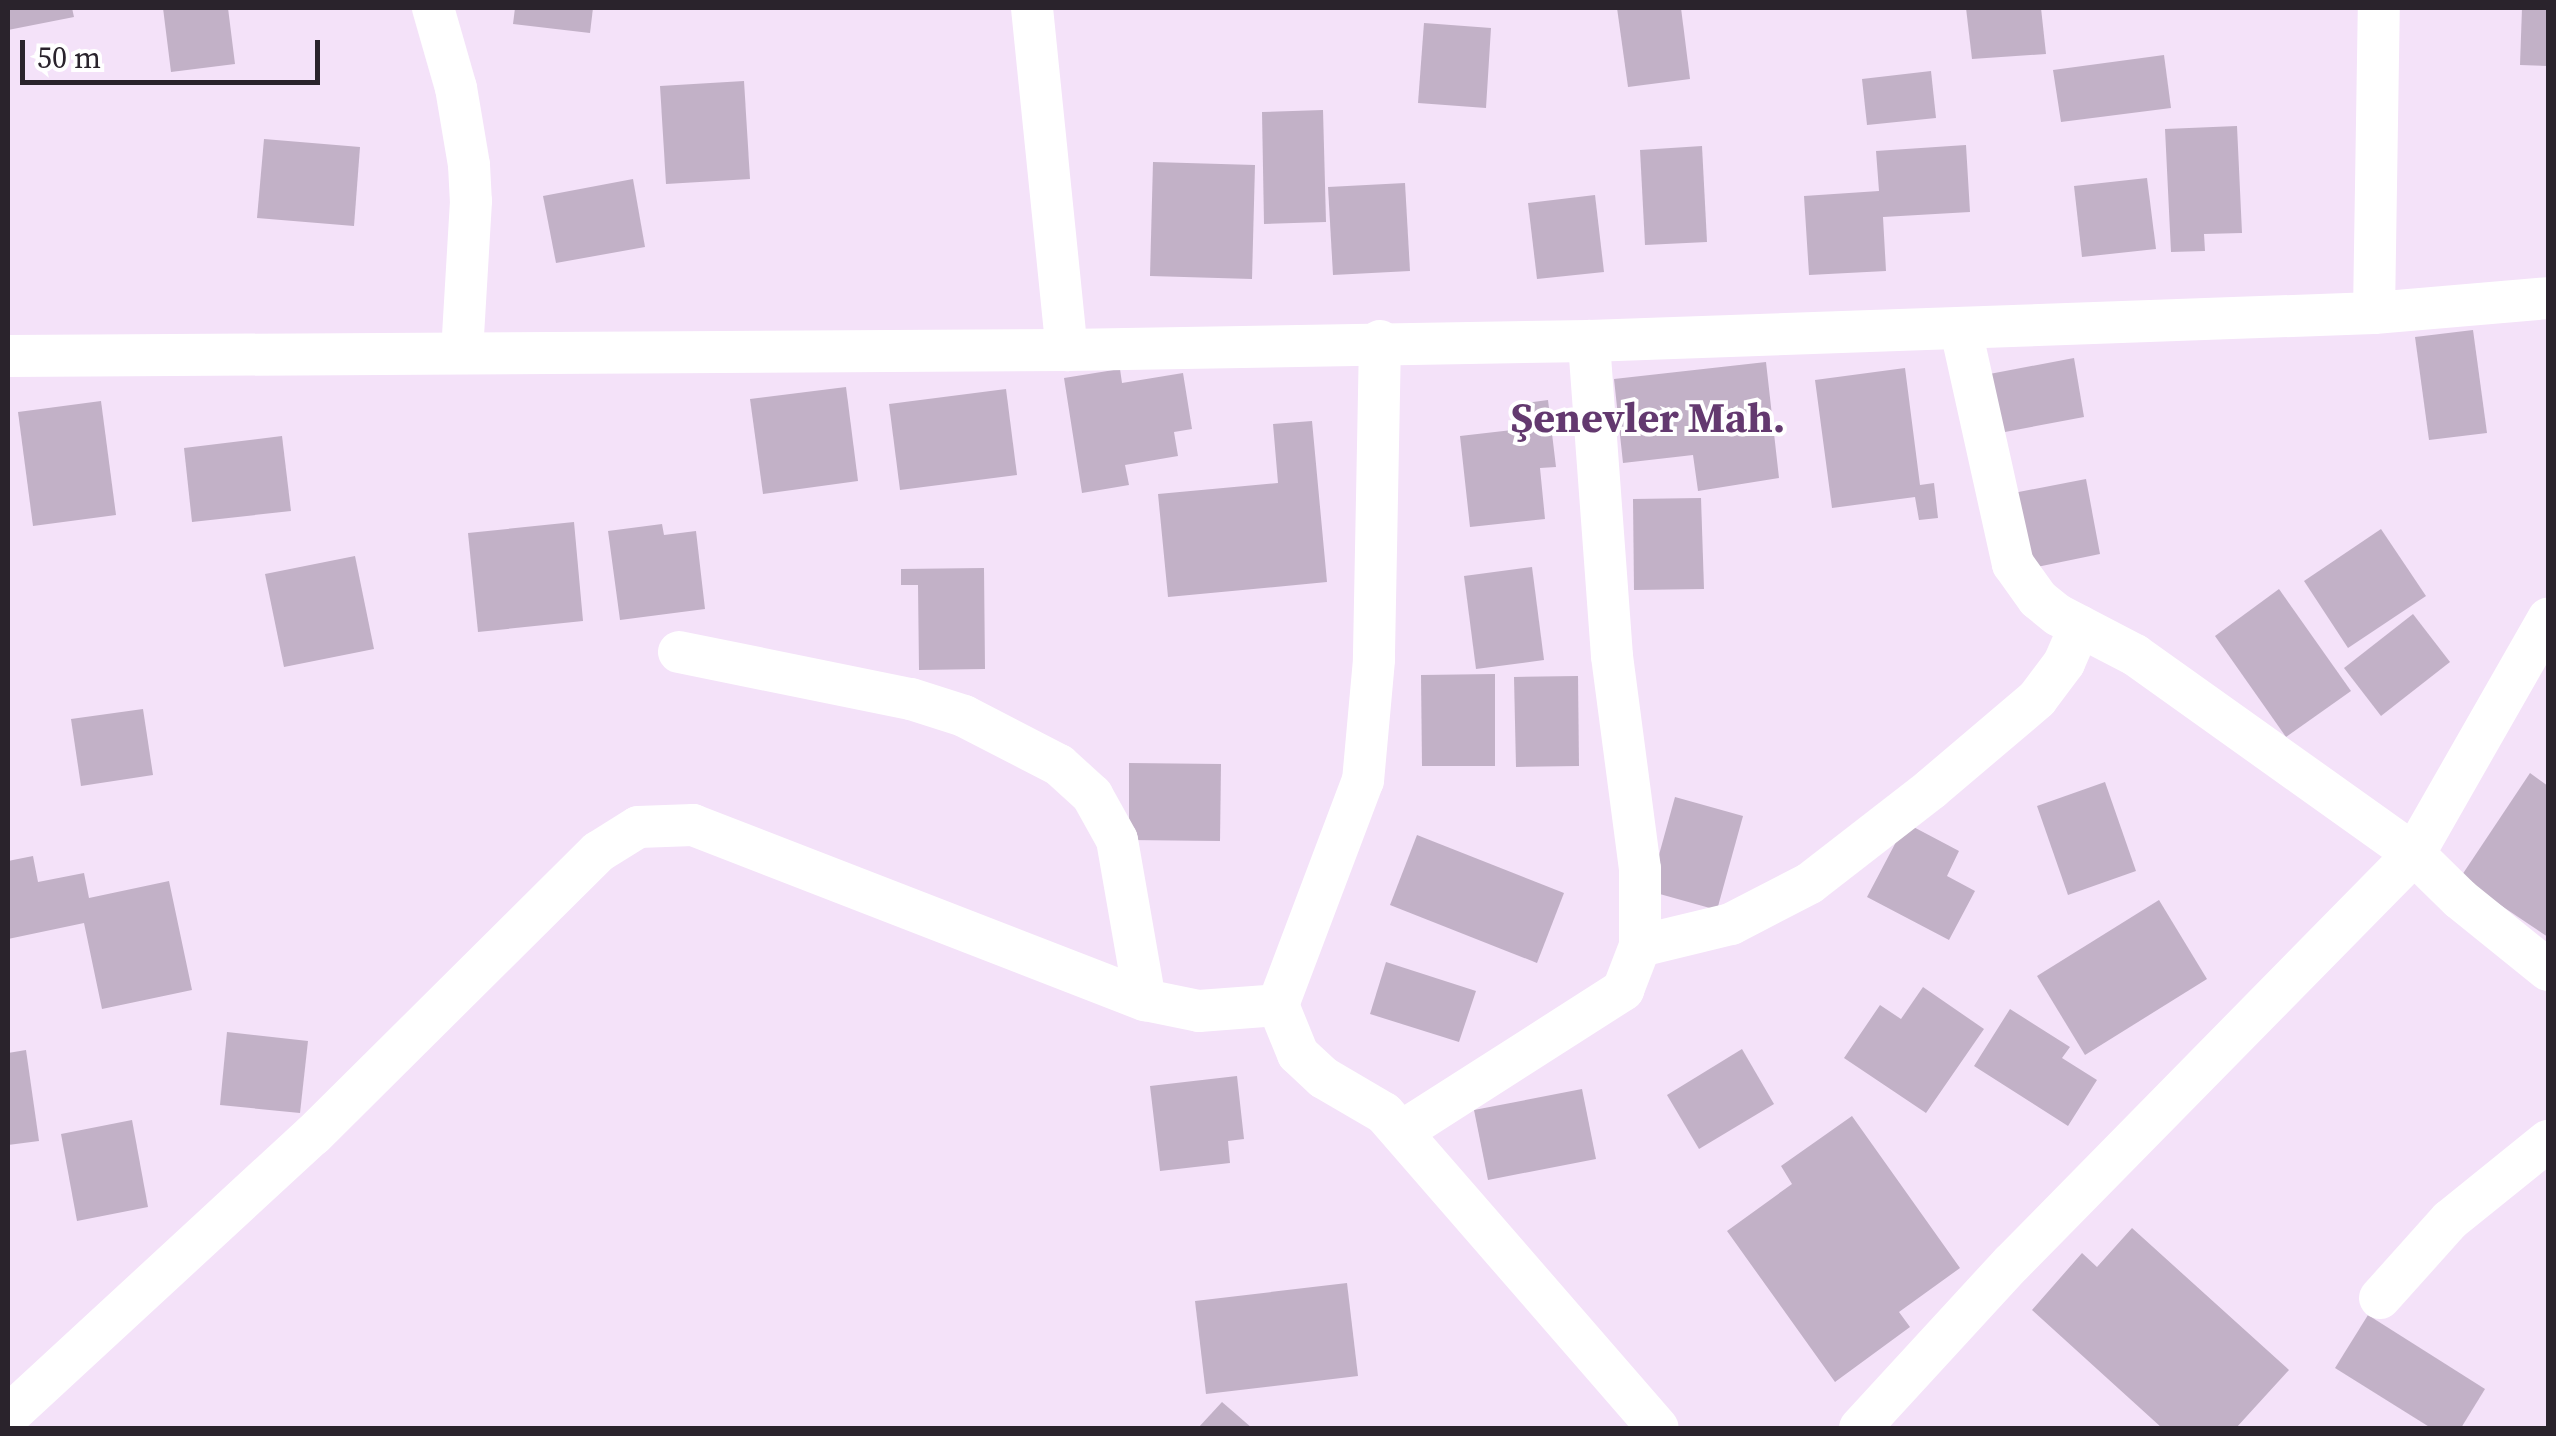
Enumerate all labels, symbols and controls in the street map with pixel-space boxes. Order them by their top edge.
scale bar [25,20,325,82]
text: 50 m [37,37,101,78]
district label: Şenevler Mah. [1511,392,1785,442]

